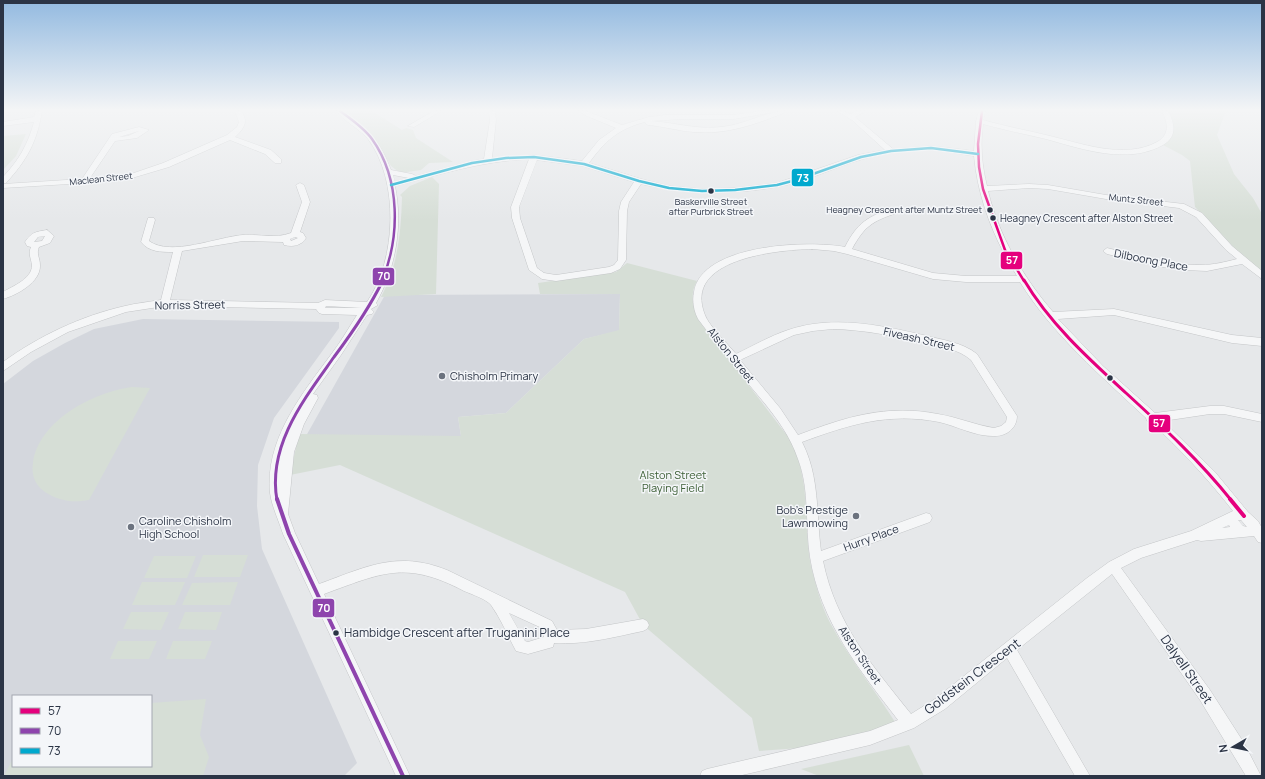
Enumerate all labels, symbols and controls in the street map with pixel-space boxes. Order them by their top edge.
line badge: 73 [791,168,814,187]
street label: Maclean Street [69,169,133,188]
text: 73 [797,170,809,185]
marker: Baskerville Street after Purbrick Street [706,186,716,196]
street label: Muntz Street [1108,190,1164,209]
place label: Baskerville Street after Purbrick Street [669,195,754,218]
place label: Heagney Crescent after Muntz Street [826,203,982,216]
marker: Heagney Crescent after Muntz Street [985,205,995,215]
place label: Heagney Crescent after Alston Street [1000,211,1173,225]
marker: Heagney Crescent after Alston Street [988,213,998,223]
street label: Dilboong Place [1113,245,1190,274]
line badge: 57 [1000,251,1023,270]
text: 57 [1006,252,1018,267]
line badge: 70 [372,267,395,286]
text: 70 [377,268,391,283]
street label: Norriss Street [155,296,225,313]
street label: Fiveash Street [882,323,956,354]
street label: Alston Street [704,324,758,385]
place label: Chisholm Primary [450,368,538,383]
marker: Chisholm Primary [437,371,447,381]
unlabelled marker [1105,373,1115,383]
line badge: 57 [1148,414,1171,433]
text: 57 [1153,415,1165,430]
park label: Alston Street Playing Field [639,467,707,495]
place label: Bob's Prestige Lawnmowing [776,502,849,530]
marker: Bob's Prestige Lawnmowing [851,511,861,521]
place label: Caroline Chisholm High School [139,513,231,541]
street label: Hurry Place [841,520,901,554]
marker: Caroline Chisholm High School [126,522,136,532]
line badge: 70 [312,598,335,618]
text: 70 [317,600,331,615]
street label: Alston Street [835,623,885,687]
place label: Hambidge Crescent after Truganini Place [344,624,570,641]
marker: Hambidge Crescent after Truganini Place [331,628,341,638]
street label: Dalyell Street [1157,631,1217,707]
street label: Goldstein Crescent [920,634,1024,718]
legend [12,695,152,767]
text: 57 [48,702,61,719]
text: 70 [48,722,61,739]
north arrow [1213,727,1253,767]
text: 73 [48,742,61,759]
text: N [1215,743,1231,754]

